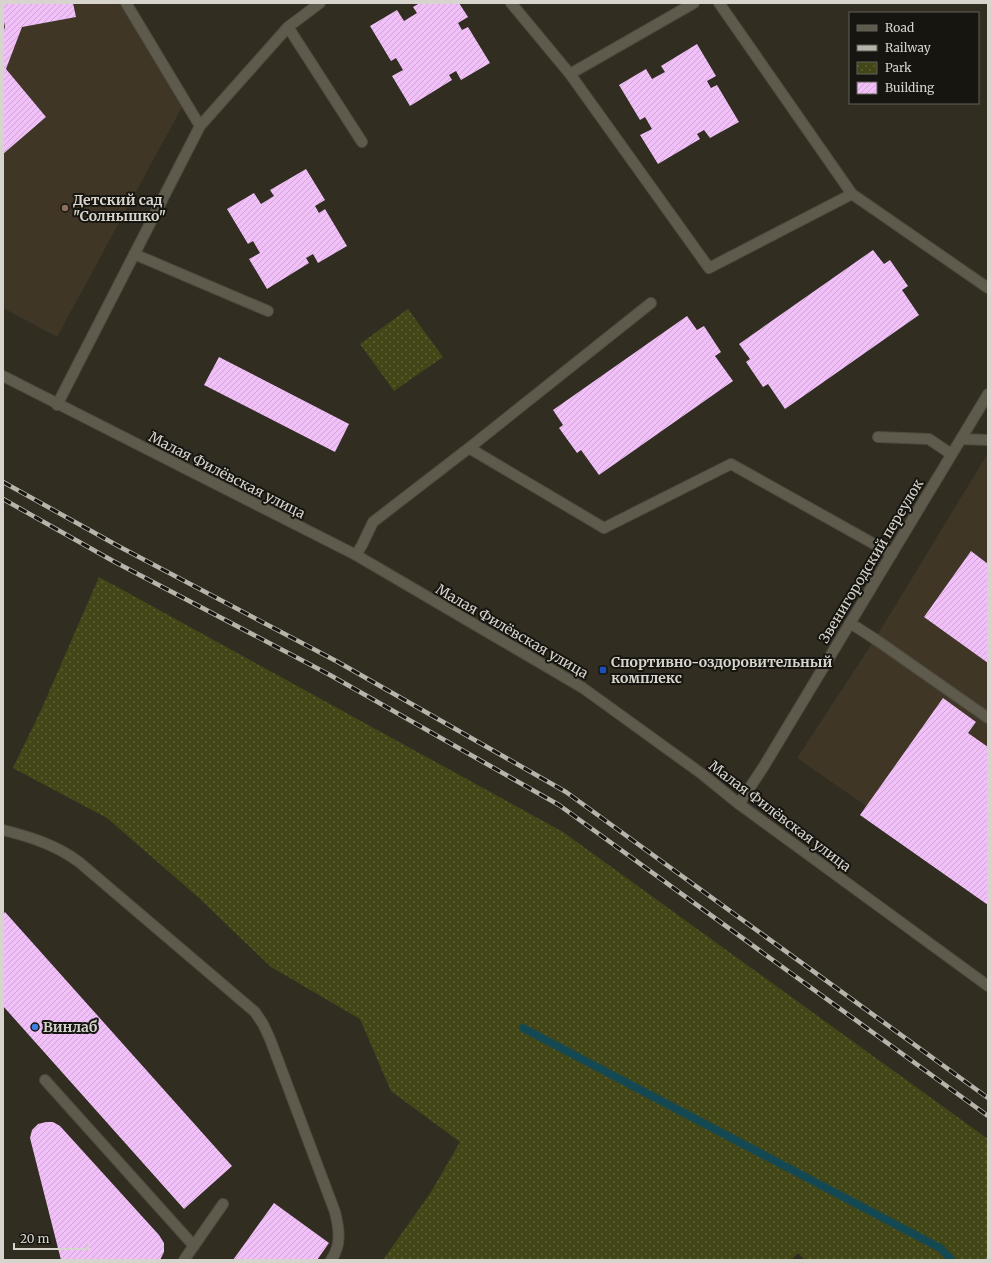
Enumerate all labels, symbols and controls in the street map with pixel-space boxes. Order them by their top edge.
legend [849,12,979,104]
text: Road [885,20,914,35]
text: Railway [885,40,931,55]
text: Park [885,60,912,75]
text: Building [885,80,935,95]
place label: Детский сад "Солнышко" [73,191,166,225]
marker: Детский сад "Солнышко" [60,203,70,213]
street label: Малая Филёвская улица [146,428,309,523]
street label: Звенигородский переулок [815,476,927,646]
street label: Малая Филёвская улица [432,580,592,682]
place label: Спортивно-оздоровительный комплекс [611,653,832,687]
marker: Спортивно-оздоровительный комплекс [598,665,608,675]
street label: Малая Филёвская улица [705,757,855,876]
place label: Винлаб [43,1018,97,1036]
marker: Винлаб [30,1022,40,1032]
scale bar [14,1225,89,1251]
text: 20 m [20,1231,49,1246]

